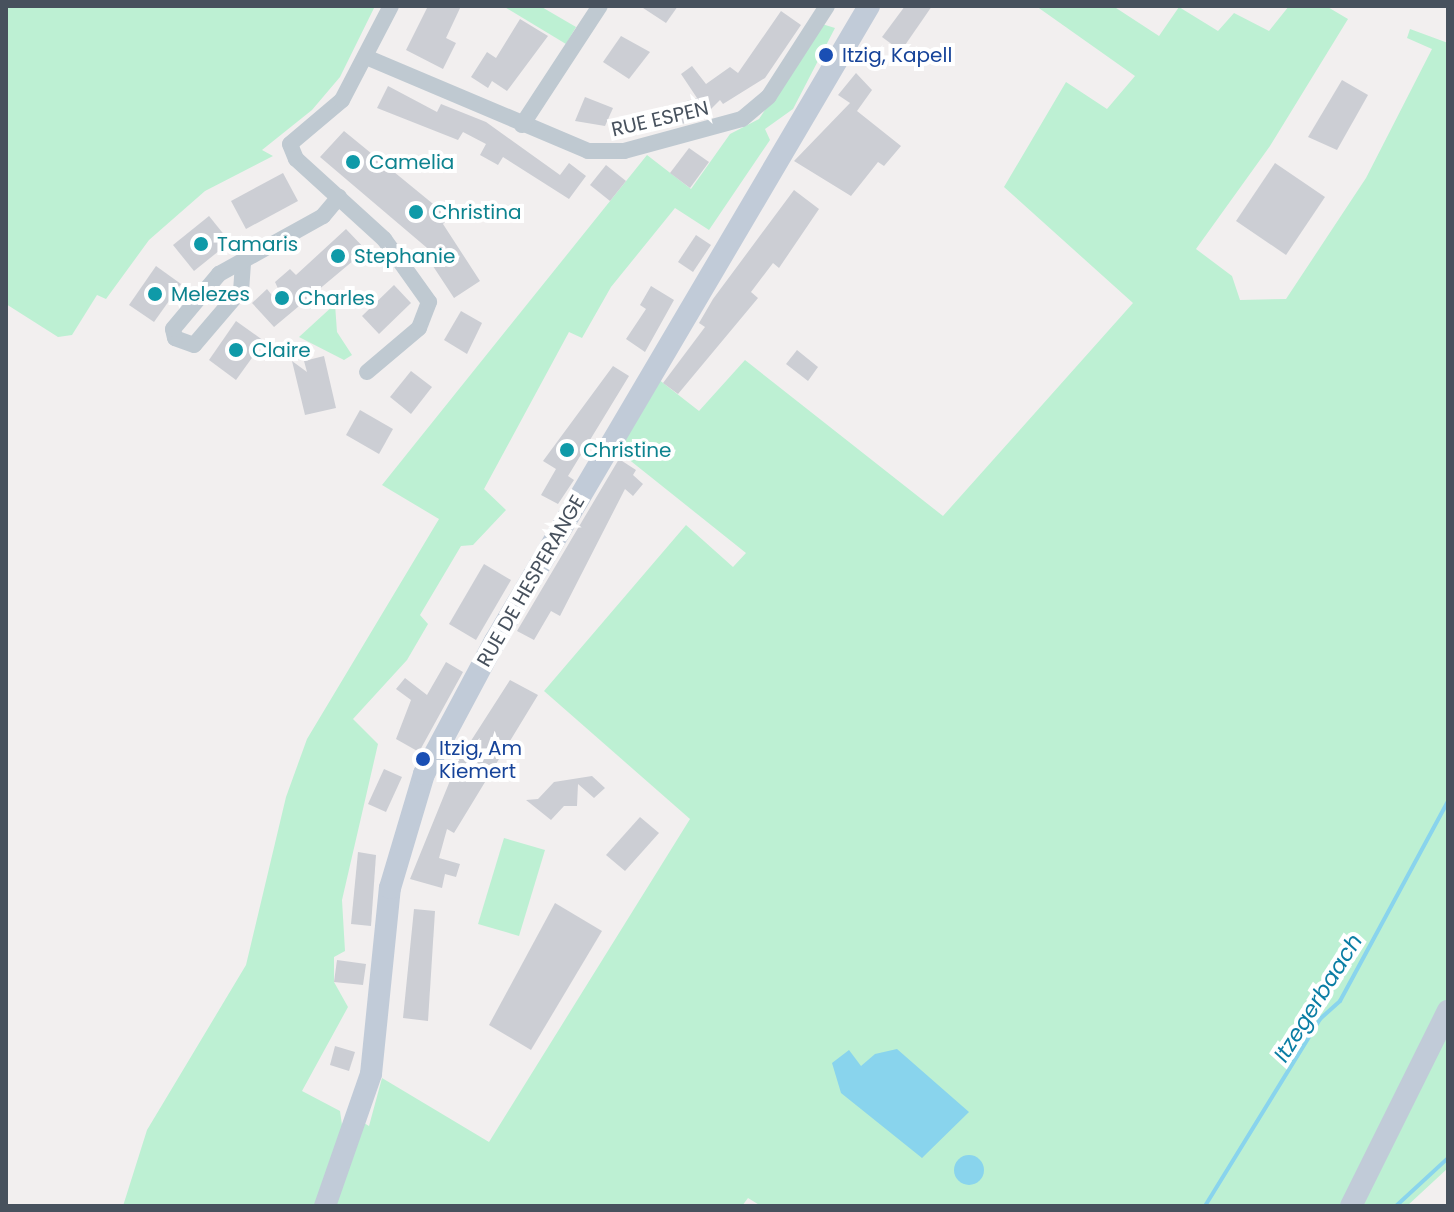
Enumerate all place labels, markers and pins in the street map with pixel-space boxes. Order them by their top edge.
place label: Itzig, Kapell [842,43,952,67]
marker: Itzig, Kapell [817,46,835,64]
place label: Camelia [369,150,454,174]
marker: Camelia [344,153,362,171]
place label: Christina [432,200,522,224]
marker: Christina [407,203,425,221]
place label: Tamaris [217,232,298,256]
marker: Tamaris [192,235,210,253]
place label: Stephanie [354,244,455,268]
marker: Stephanie [329,247,347,265]
place label: Melezes [171,282,250,306]
marker: Melezes [146,285,164,303]
place label: Charles [298,286,375,310]
marker: Charles [273,289,291,307]
place label: Claire [252,338,311,362]
marker: Claire [227,341,245,359]
place label: Christine [583,438,671,462]
marker: Christine [558,441,576,459]
place label: Itzig, Am Kiemert [439,736,522,783]
marker: Itzig, Am Kiemert [414,750,432,768]

